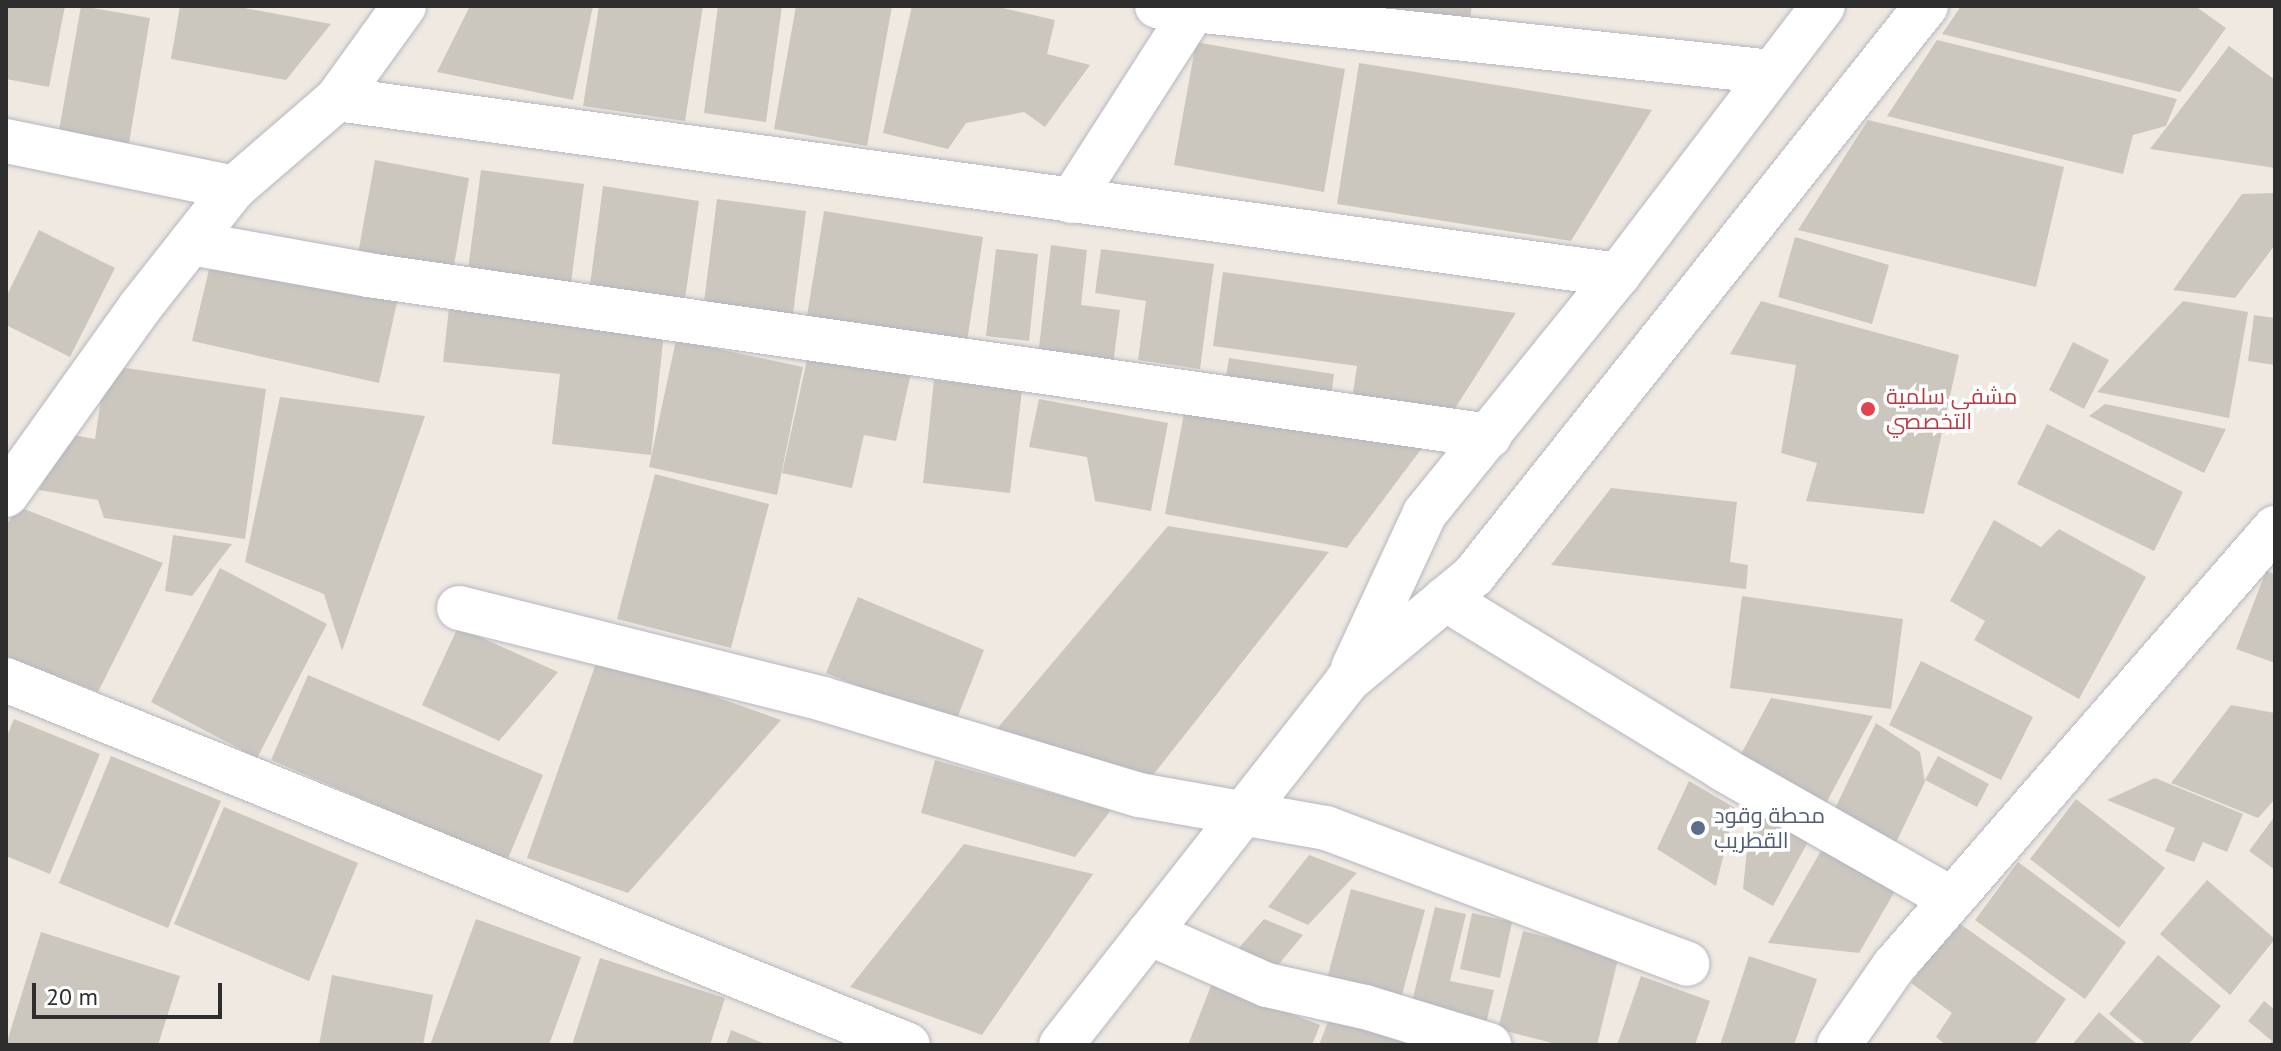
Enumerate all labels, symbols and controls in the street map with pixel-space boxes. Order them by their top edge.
place label: مشفى سلمية التخصصي [1886,383,2017,434]
marker: مشفى سلمية التخصصي [1857,398,1879,420]
place label: محطة وقود القطريب [1714,802,1825,854]
marker: محطة وقود القطريب [1689,819,1707,837]
scale bar [36,967,226,1017]
text: 20 m [46,981,98,1012]

